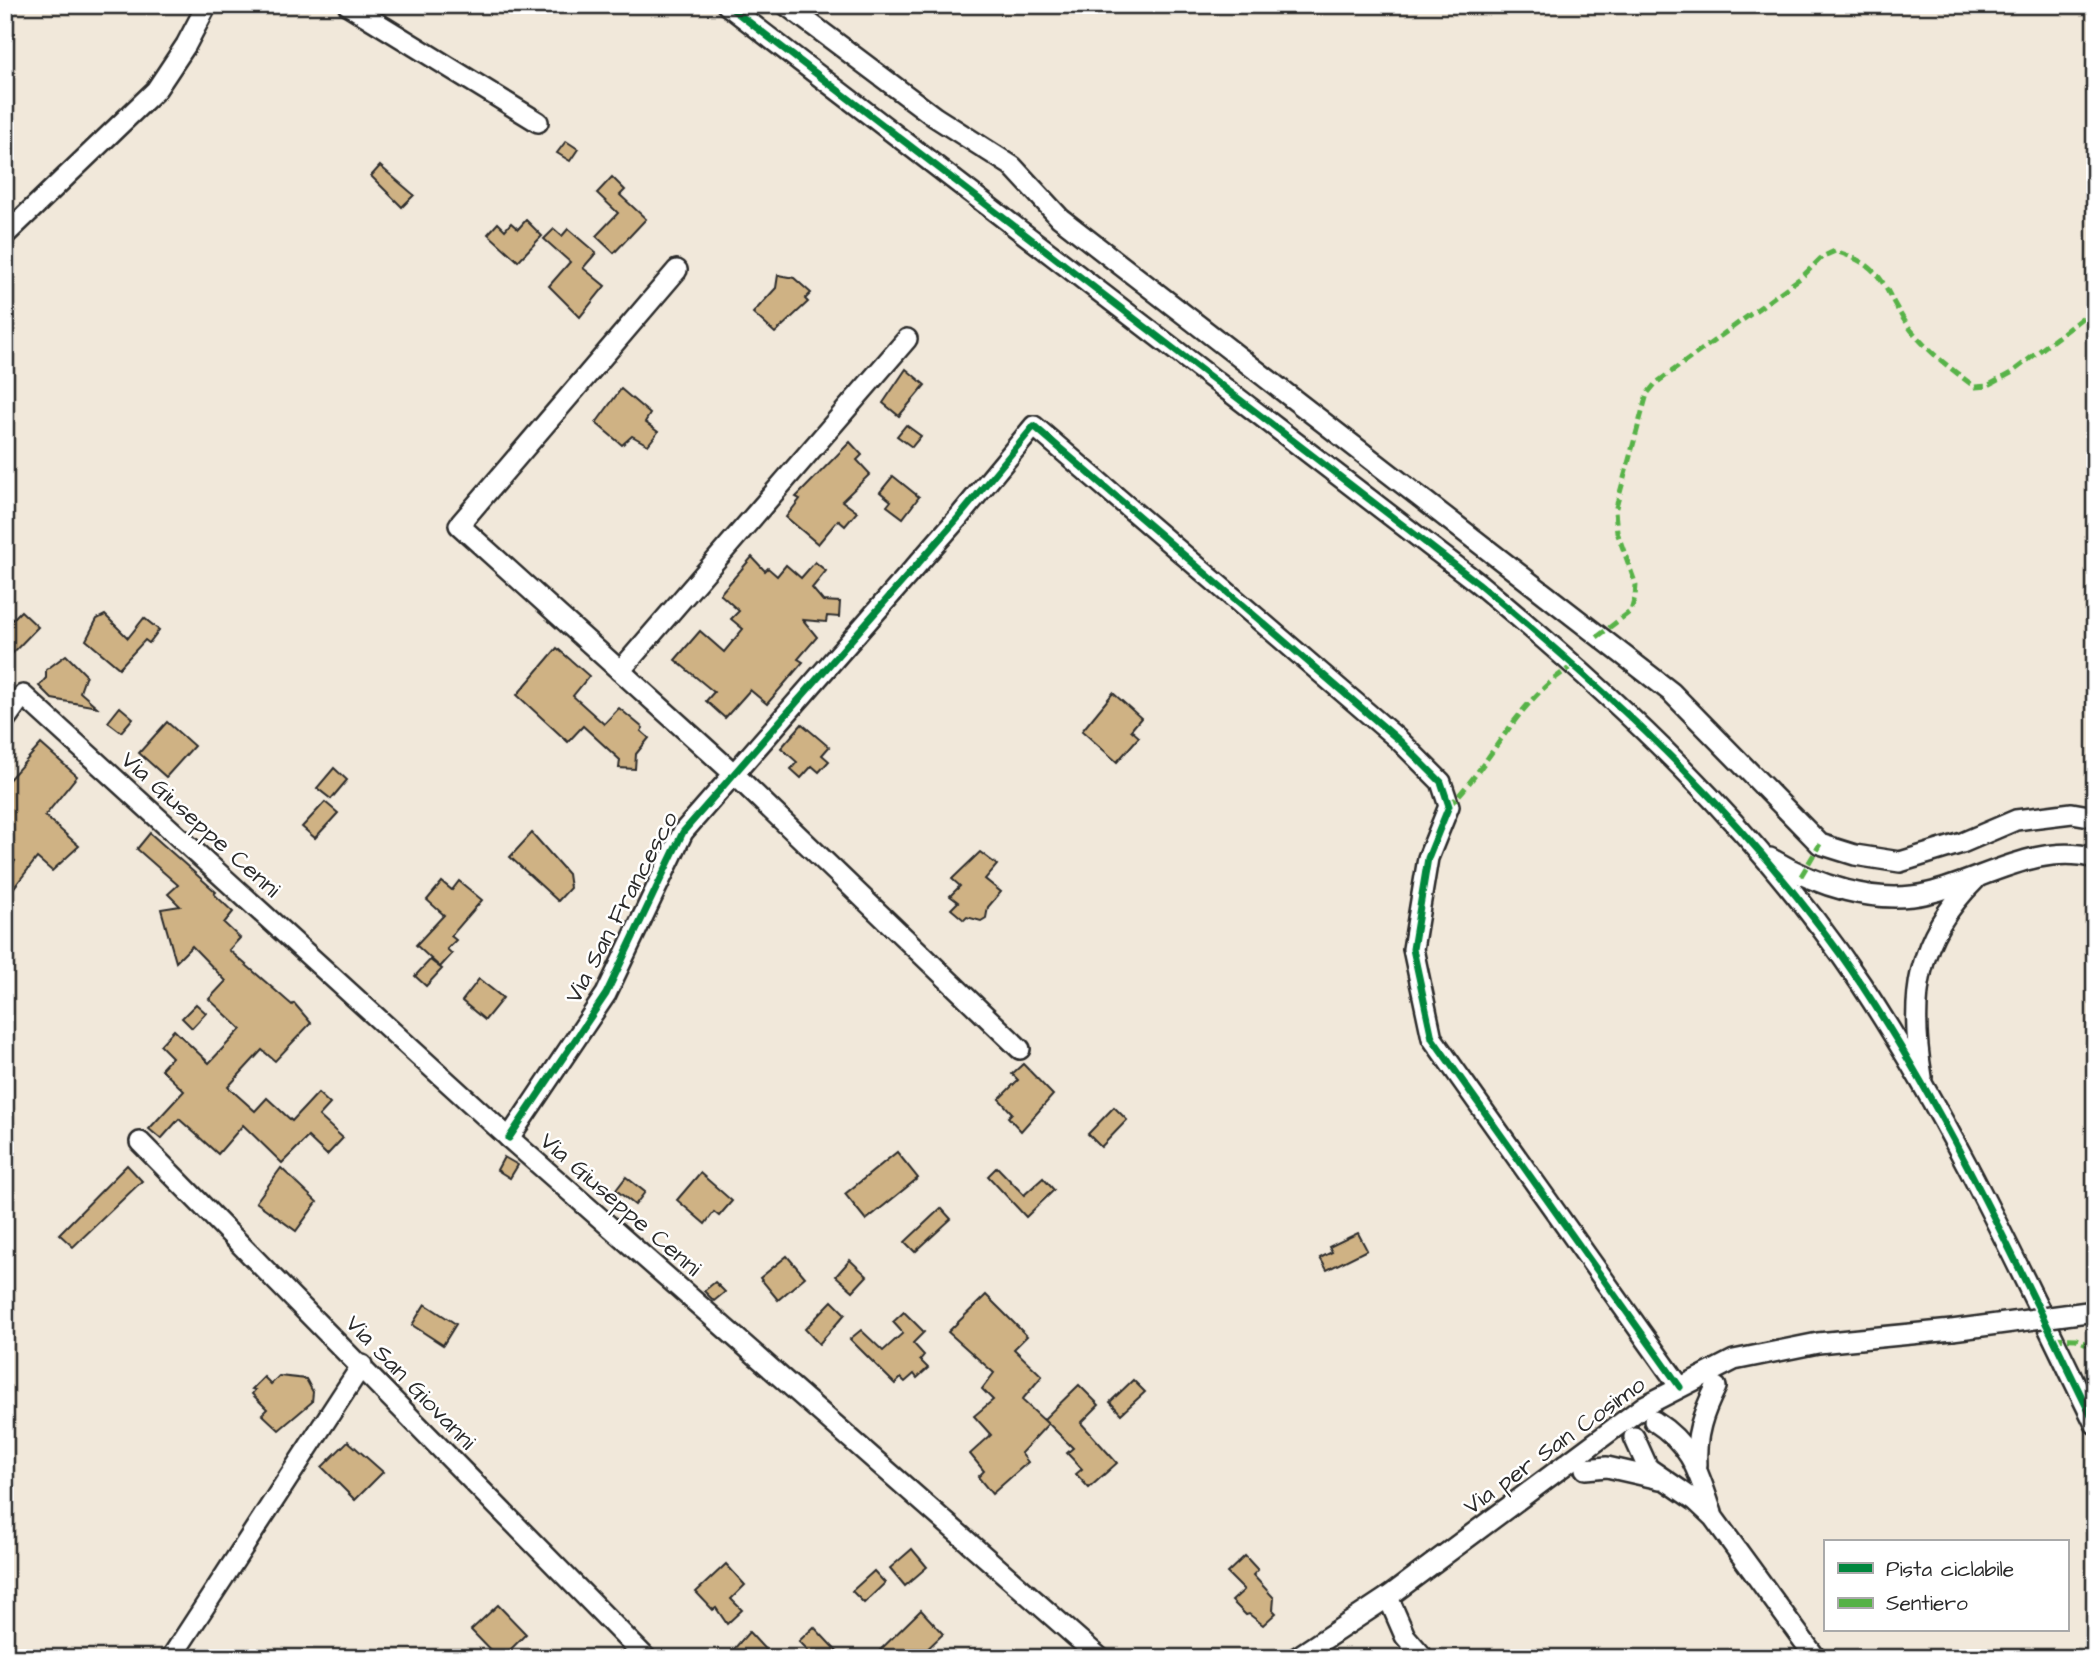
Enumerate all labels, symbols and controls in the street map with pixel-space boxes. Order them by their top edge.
street label: Via Giuseppe Cenni [113,744,288,906]
street label: Via San Francesco [557,805,687,1009]
street label: Via Giuseppe Cenni [532,1125,709,1285]
street label: Via San Giovanni [337,1308,484,1458]
street label: Via per San Cosimo [1457,1368,1653,1523]
legend [1824,1540,2068,1632]
text: Pista ciclabile [1886,1555,2014,1584]
text: Sentiero [1886,1589,1968,1618]

